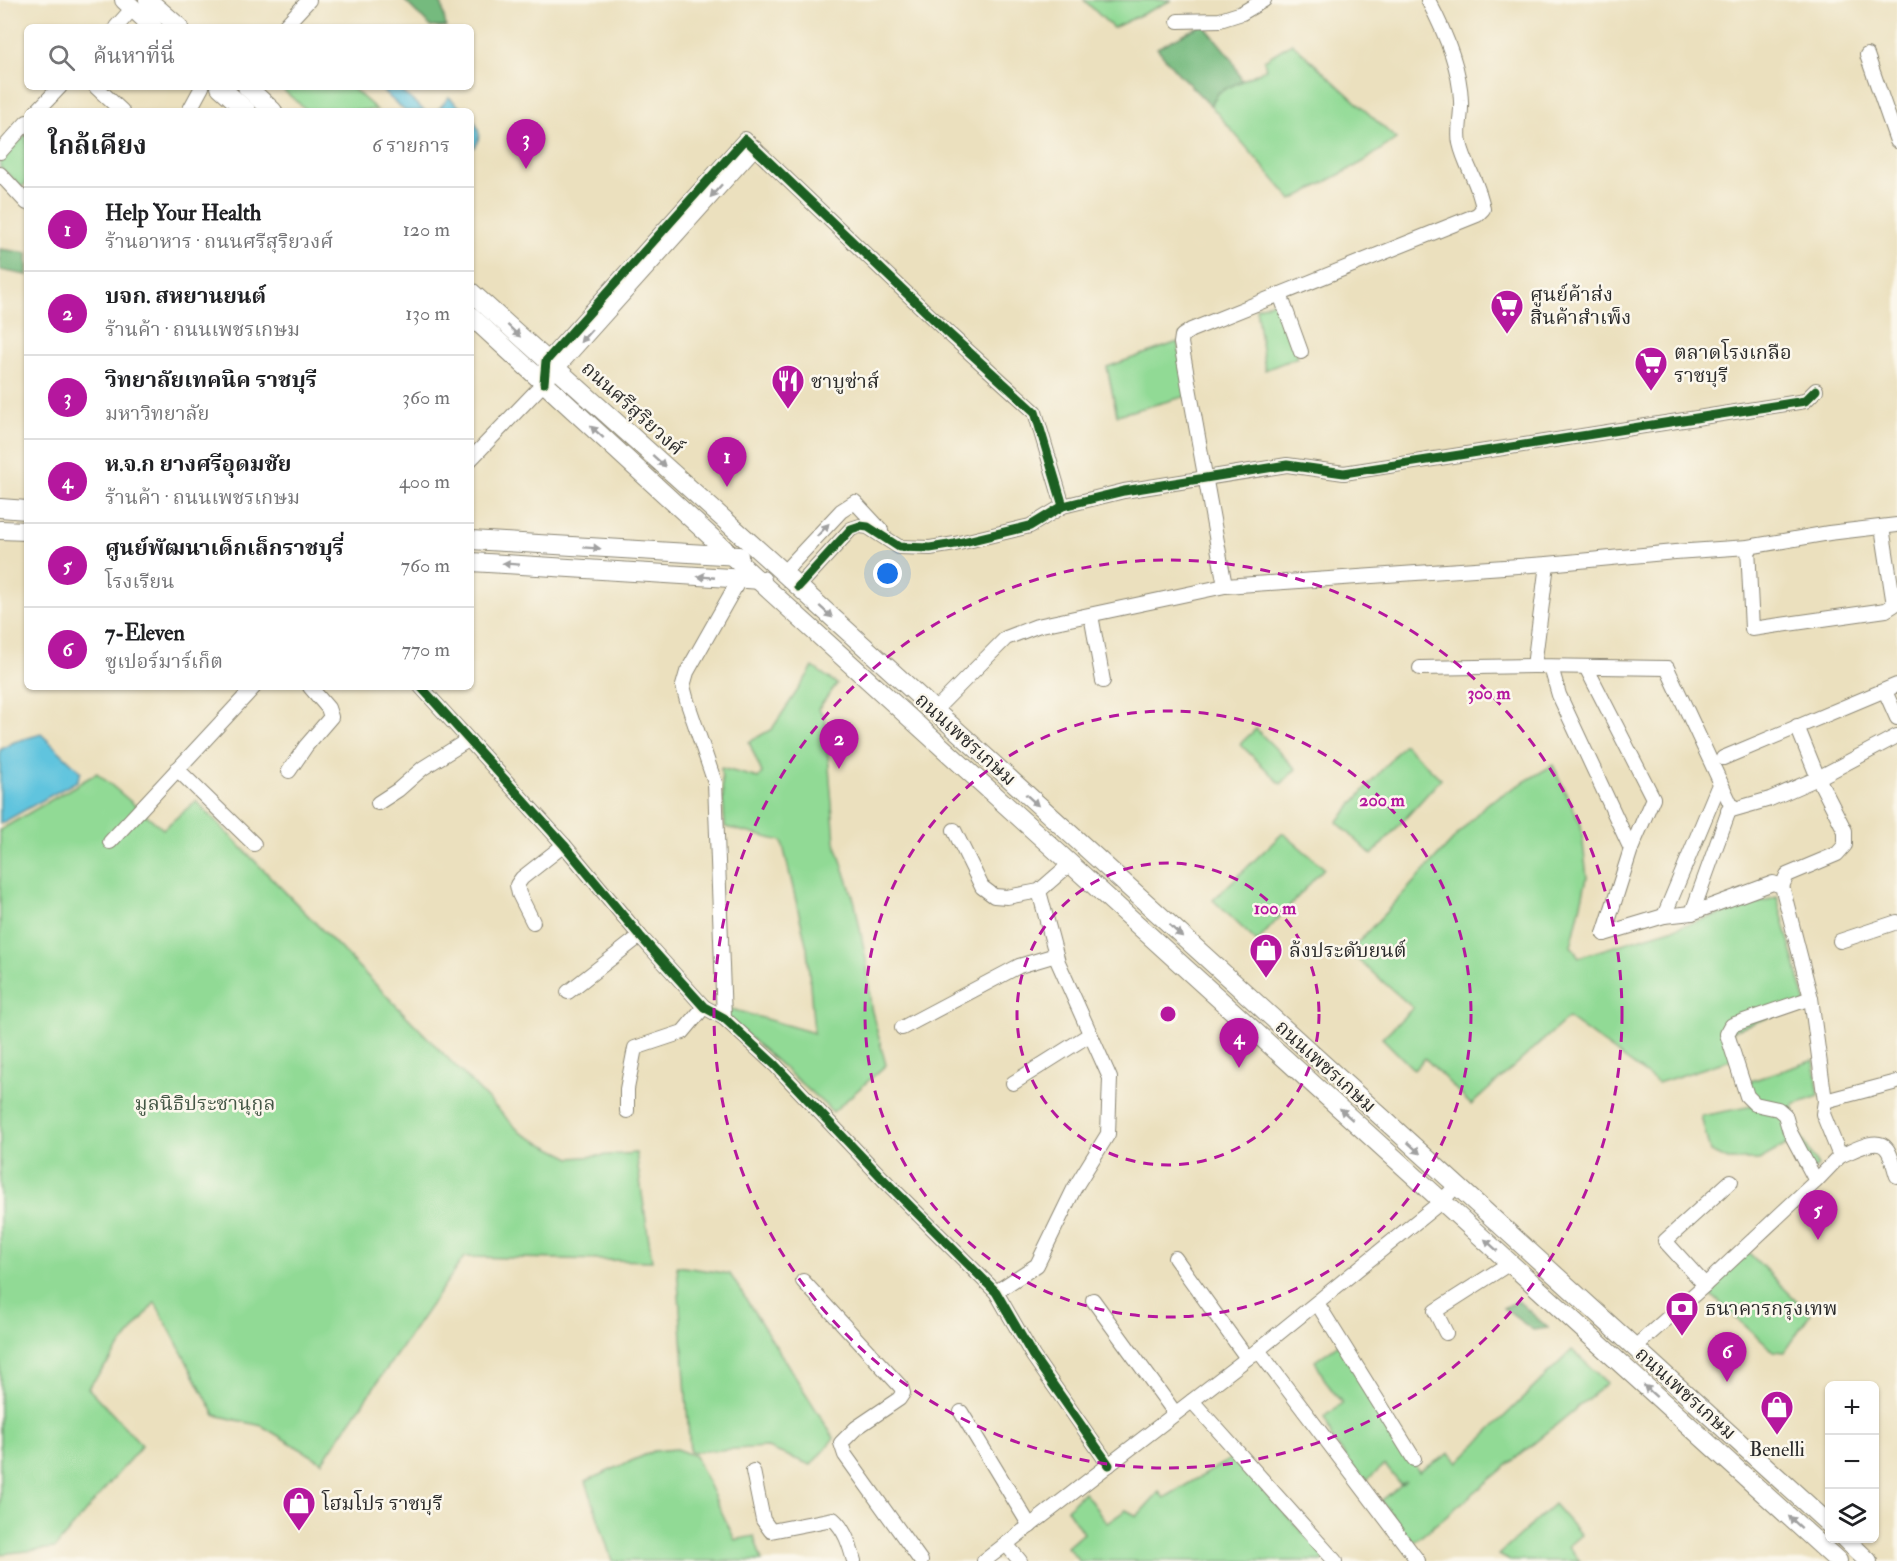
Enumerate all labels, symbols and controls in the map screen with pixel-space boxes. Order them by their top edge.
search box [24,24,474,90]
icon: search [45,41,78,74]
text: ค้นหาที่นี่ [93,42,175,70]
pin: 3 [506,120,546,169]
text: ใกล้เคียง [48,130,147,162]
text: 6 รายการ [372,133,450,158]
one-way arrow [709,184,723,199]
text: Help Your Health [105,199,261,227]
text: 1 [64,217,71,242]
text: 120 m [403,217,450,242]
text: ร้านอาหาร · ถนนศรีสุริยวงศ์ [105,229,333,254]
text: บจก. สหยานยนต์ [105,282,266,310]
place label: ศูนย์ค้าส่ง สินค้าสำเพ็ง [1530,282,1631,330]
supermarket icon: ศูนย์ค้าส่ง สินค้าสำเพ็ง [1489,288,1525,335]
text: 2 [62,301,73,326]
text: 130 m [405,301,450,326]
text: ร้านค้า · ถนนเพชรเกษม [105,317,300,342]
one-way arrow [506,324,521,337]
one-way arrow [579,329,593,344]
place label: ตลาดโรงเกลือ ราชบุรี [1674,338,1792,388]
supermarket icon: ตลาดโรงเกลือ ราชบุรี [1633,345,1669,392]
street label: ถนนศรีสุริยวงศ์ [576,356,689,461]
restaurant icon: ชาบูซ่าส์ [770,363,806,410]
text: วิทยาลัยเทคนิค ราชบุรี [105,366,317,394]
place label: ชาบูซ่าส์ [811,369,879,394]
text: 3 [64,385,71,410]
text: 360 m [402,385,450,410]
text: มหาวิทยาลัย [105,401,210,426]
one-way arrow [590,425,605,439]
pin: 1 [708,438,746,487]
text: ห.จ.ก ยางศรีอุดมชัย [105,450,292,478]
one-way arrow [651,454,666,467]
text: 4 [62,469,73,494]
text: 400 m [399,469,450,494]
text: ร้านค้า · ถนนเพชรเกษม [105,485,300,510]
one-way arrow [816,523,830,538]
text: ศูนย์พัฒนาเด็กเล็กราชบุรี่ [105,534,344,562]
one-way arrow [583,543,602,553]
text: 5 [63,553,72,578]
text: 760 m [401,553,450,578]
your location [873,559,902,588]
one-way arrow [502,560,521,569]
text: โรงเรียน [105,569,174,594]
one-way arrow [696,573,715,582]
one-way arrow [818,605,833,618]
text: 7-Eleven [105,619,185,647]
text: 6 [62,637,73,662]
text: 770 m [402,637,450,662]
text: ซูเปอร์มาร์เก็ต [105,649,223,674]
text: 300 m [1467,682,1512,705]
street label: ถนนเพชรเกษม [910,687,1021,791]
pin: 2 [820,720,858,769]
text: 200 m [1359,789,1406,812]
one-way arrow [1024,793,1039,806]
text: 100 m [1254,897,1297,920]
one-way arrow [1169,924,1183,938]
shop icon: ล้งประดับยนต์ [1248,932,1284,979]
place label: ล้งประดับยนต์ [1289,938,1406,963]
centre of rings [1158,1004,1178,1024]
street label: ถนนเพชรเกษม [1270,1014,1381,1118]
pin: 4 [1220,1018,1258,1068]
park label: มูลนิธิประชานุกูล [135,1091,275,1116]
one-way arrow [1339,1108,1354,1121]
one-way arrow [1406,1140,1420,1154]
pin: 5 [1798,1190,1838,1240]
one-way arrow [1483,1238,1498,1252]
bank icon: ธนาคารกรุงเทพ [1664,1290,1700,1337]
place label: ธนาคารกรุงเทพ [1705,1296,1838,1321]
pin: 6 [1708,1332,1746,1382]
street label: ถนนเพชรเกษม [1630,1341,1741,1445]
map controls [1825,1381,1879,1543]
button: + [1825,1381,1879,1435]
one-way arrow [1643,1384,1658,1398]
shop icon: Benelli [1759,1389,1795,1436]
button: − [1825,1435,1879,1489]
place label: Benelli [1749,1437,1805,1462]
shop icon: โฮมโปร ราชบุรี [281,1485,317,1532]
place label: โฮมโปร ราชบุรี [321,1489,443,1516]
button: layers [1825,1489,1879,1543]
one-way arrow [1788,1516,1803,1529]

